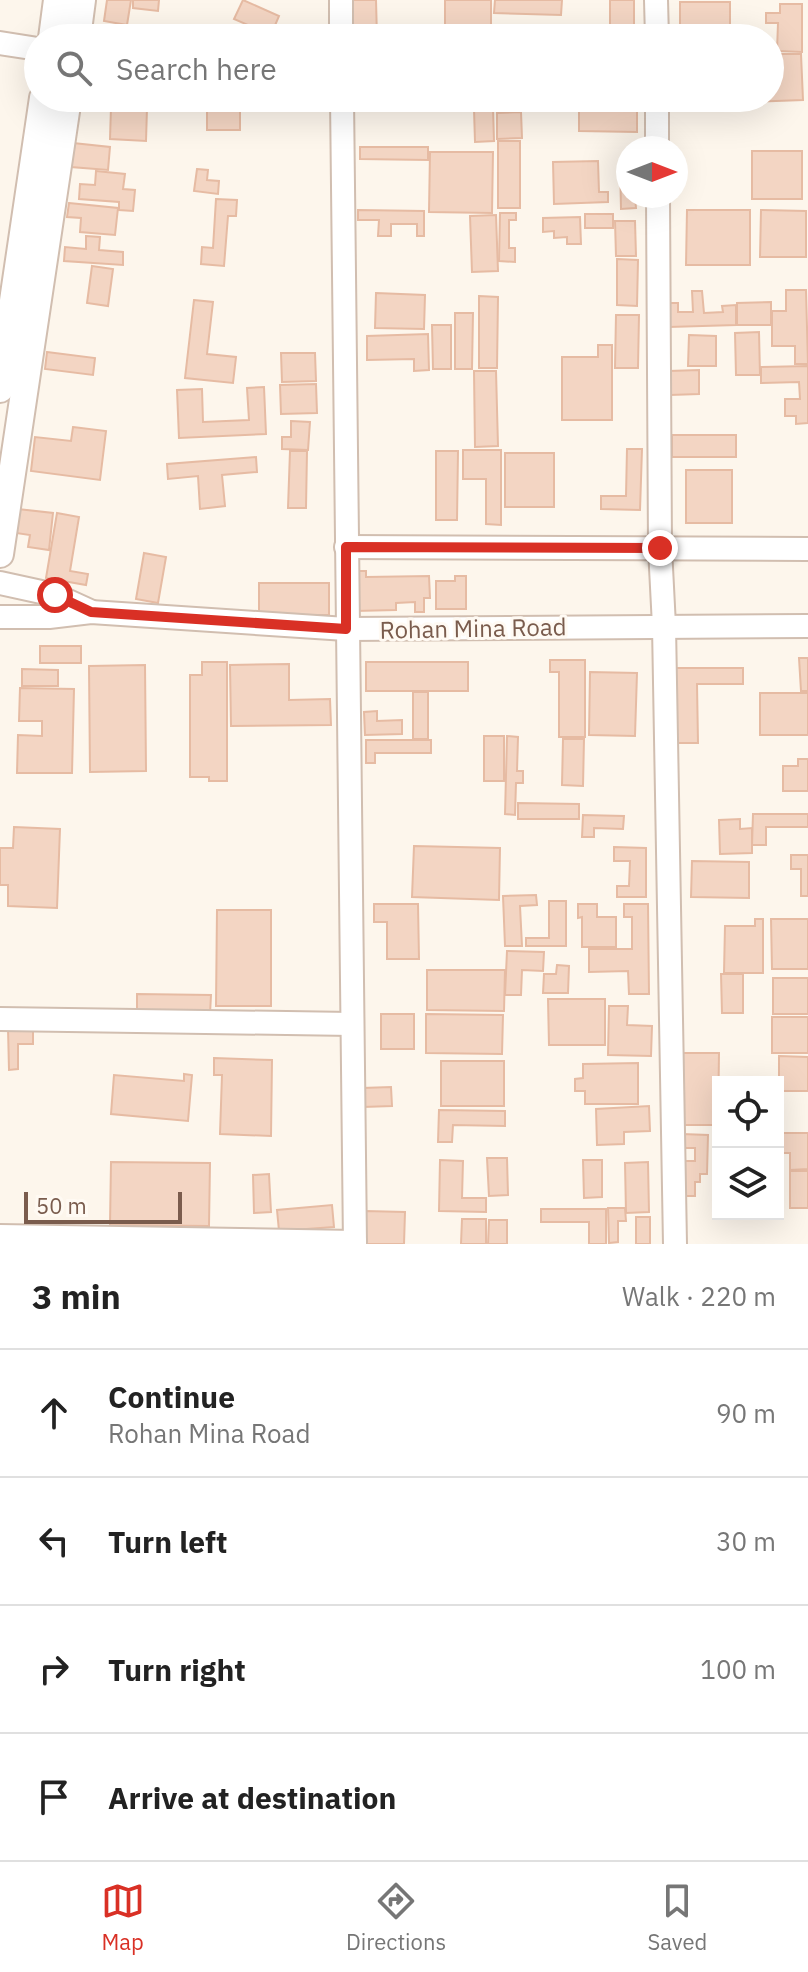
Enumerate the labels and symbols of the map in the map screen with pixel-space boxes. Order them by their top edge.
north arrow [616,136,688,208]
route end [642,530,678,566]
route start [37,577,73,613]
street label: Rohan Mina Road [379,610,567,646]
scale bar [24,1188,182,1224]

